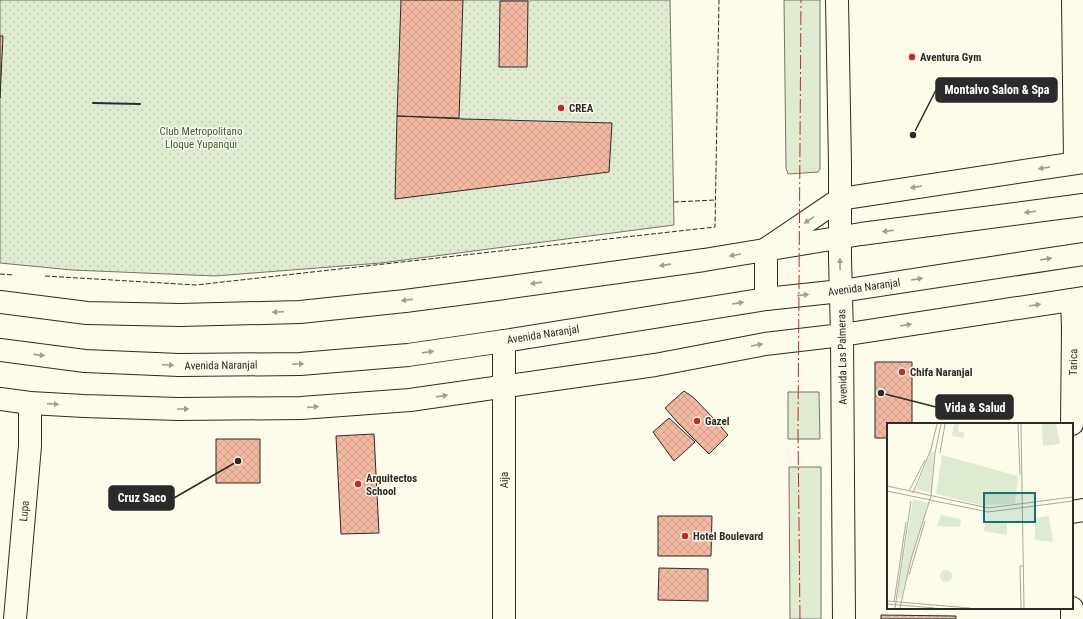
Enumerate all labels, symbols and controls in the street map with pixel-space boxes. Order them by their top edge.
place label: Aventura Gym [920,51,981,64]
marker: Aventura Gym [907,52,917,62]
callout: Montalvo Salon & Spa [936,78,1057,102]
text: Montalvo Salon & Spa [945,83,1050,97]
place label: CREA [569,102,594,115]
marker: CREA [556,103,566,113]
park label: Club Metropolitano Lloque Yupanqui [160,125,243,151]
one-way arrow [1038,165,1051,171]
one-way arrow [910,184,922,190]
one-way arrow [1024,209,1037,215]
one-way arrow [804,216,814,224]
one-way arrow [882,227,894,234]
one-way arrow [729,252,741,258]
one-way arrow [1040,256,1052,262]
one-way arrow [837,257,843,270]
one-way arrow [659,262,671,268]
street label: Avenida Naranjal [827,276,901,299]
one-way arrow [911,276,923,282]
one-way arrow [530,280,542,286]
one-way arrow [797,292,809,298]
one-way arrow [401,297,414,303]
one-way arrow [732,300,745,306]
one-way arrow [1029,302,1041,308]
one-way arrow [271,309,284,315]
street label: Avenida Las Palmeras [835,309,850,405]
street label: Avenida Naranjal [506,322,580,347]
one-way arrow [900,322,912,328]
one-way arrow [751,342,763,348]
one-way arrow [422,349,434,355]
street label: Tarica [1067,349,1080,375]
one-way arrow [33,352,45,359]
street label: Avenida Naranjal [184,358,258,373]
one-way arrow [292,360,304,367]
one-way arrow [162,362,175,368]
place label: Chifa Naranjal [910,366,973,379]
marker: Chifa Naranjal [897,367,907,377]
one-way arrow [436,393,448,399]
callout: Vida & Salud [936,395,1013,419]
one-way arrow [47,401,59,408]
text: Vida & Salud [944,401,1006,415]
one-way arrow [307,404,319,411]
one-way arrow [177,406,190,412]
place label: Gazel [705,415,730,428]
marker: Gazel [692,416,702,426]
inset map [887,423,1073,609]
place label: Arquitectos School [366,472,417,498]
street label: Aija [498,472,511,488]
marker: Arquitectos School [353,479,363,489]
callout: Cruz Saco [109,486,174,510]
text: Cruz Saco [118,491,166,505]
street label: Lupa [17,500,32,522]
place label: Hotel Boulevard [693,530,763,543]
marker: Hotel Boulevard [680,531,690,541]

